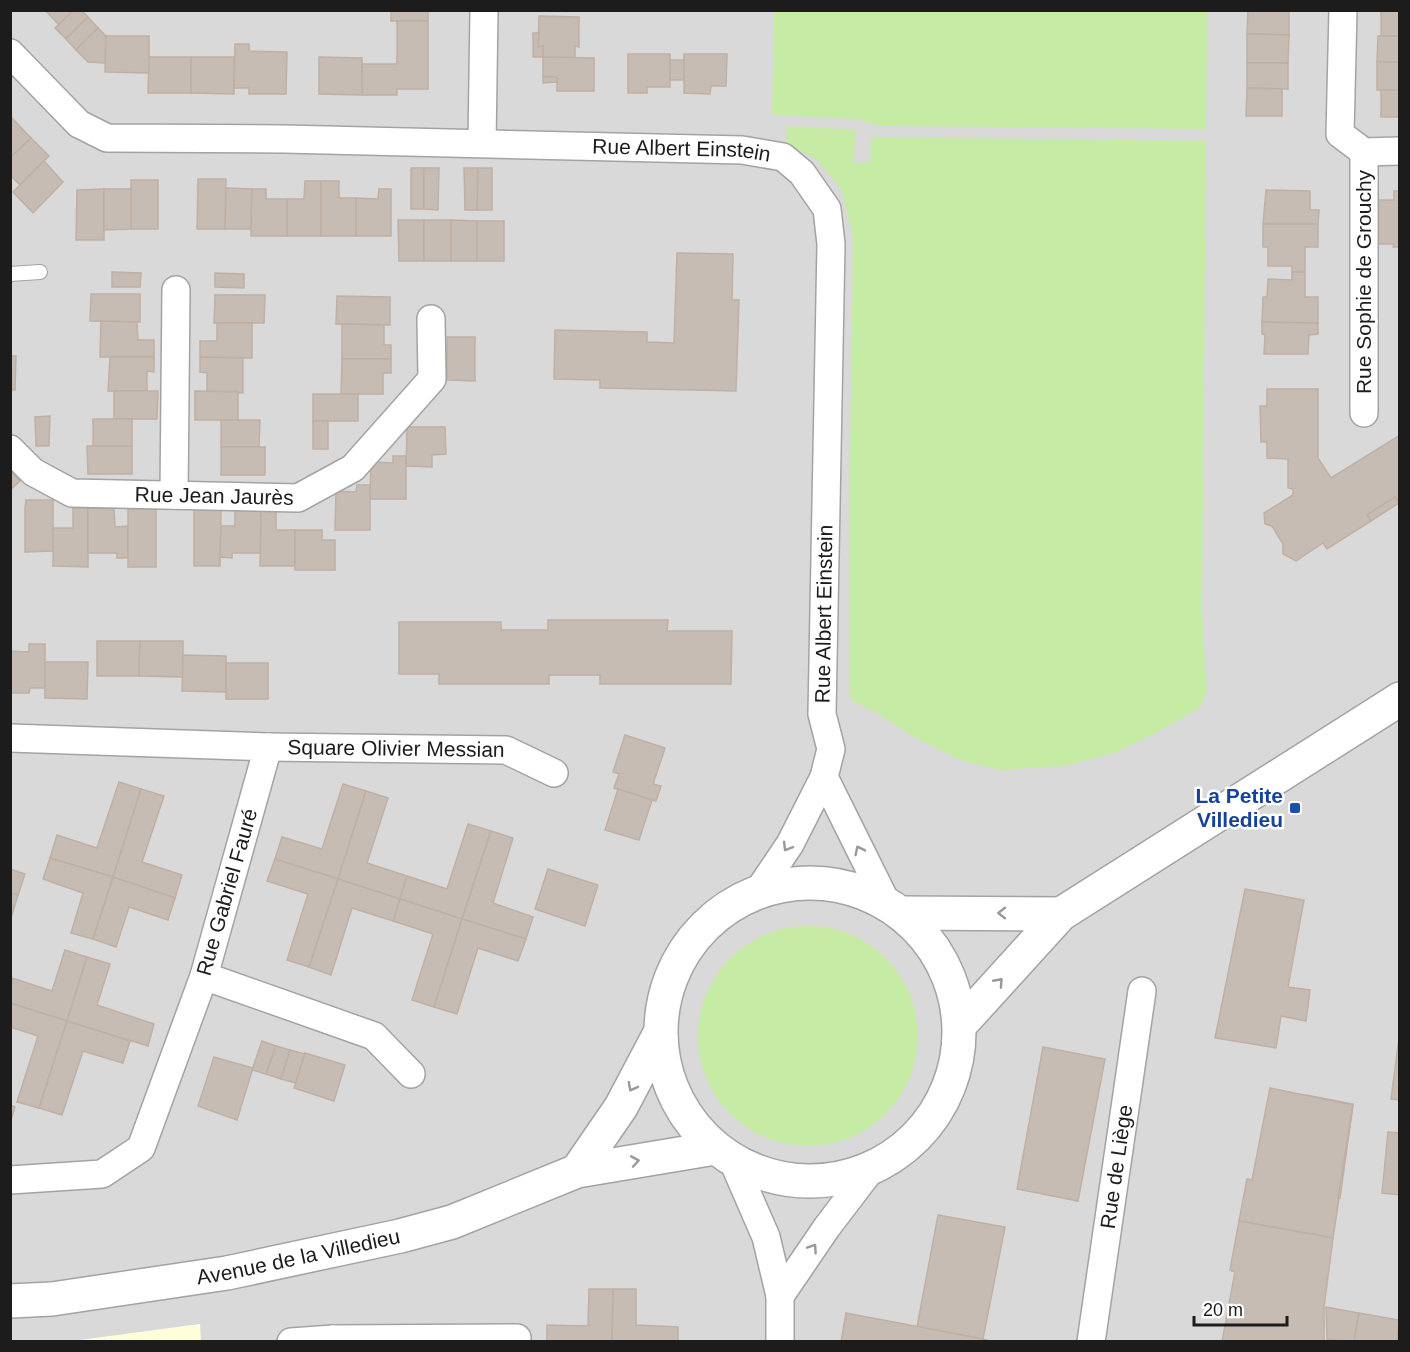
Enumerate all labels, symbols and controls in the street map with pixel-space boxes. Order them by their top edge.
street label: Rue Albert Einstein [592,134,773,166]
street label: Rue Sophie de Grouchy [1352,169,1375,394]
street label: Rue Jean Jaurès [134,482,294,509]
street label: Rue Albert Einstein [810,524,837,703]
street label: Square Olivier Messian [287,735,505,761]
place label: La Petite Villedieu [1195,784,1283,831]
marker: La Petite Villedieu [1288,801,1302,815]
street label: Rue Gabriel Fauré [192,806,261,978]
one-way arrow [783,841,795,851]
one-way arrow [855,845,867,856]
one-way arrow [998,907,1007,919]
one-way arrow [992,978,1003,989]
one-way arrow [628,1080,639,1091]
street label: Rue de Liège [1096,1103,1136,1230]
one-way arrow [629,1155,639,1168]
street label: Avenue de la Villedieu [195,1224,402,1288]
one-way arrow [806,1244,817,1255]
scale bar [1194,1289,1287,1327]
text: 20 m [1203,1300,1243,1320]

